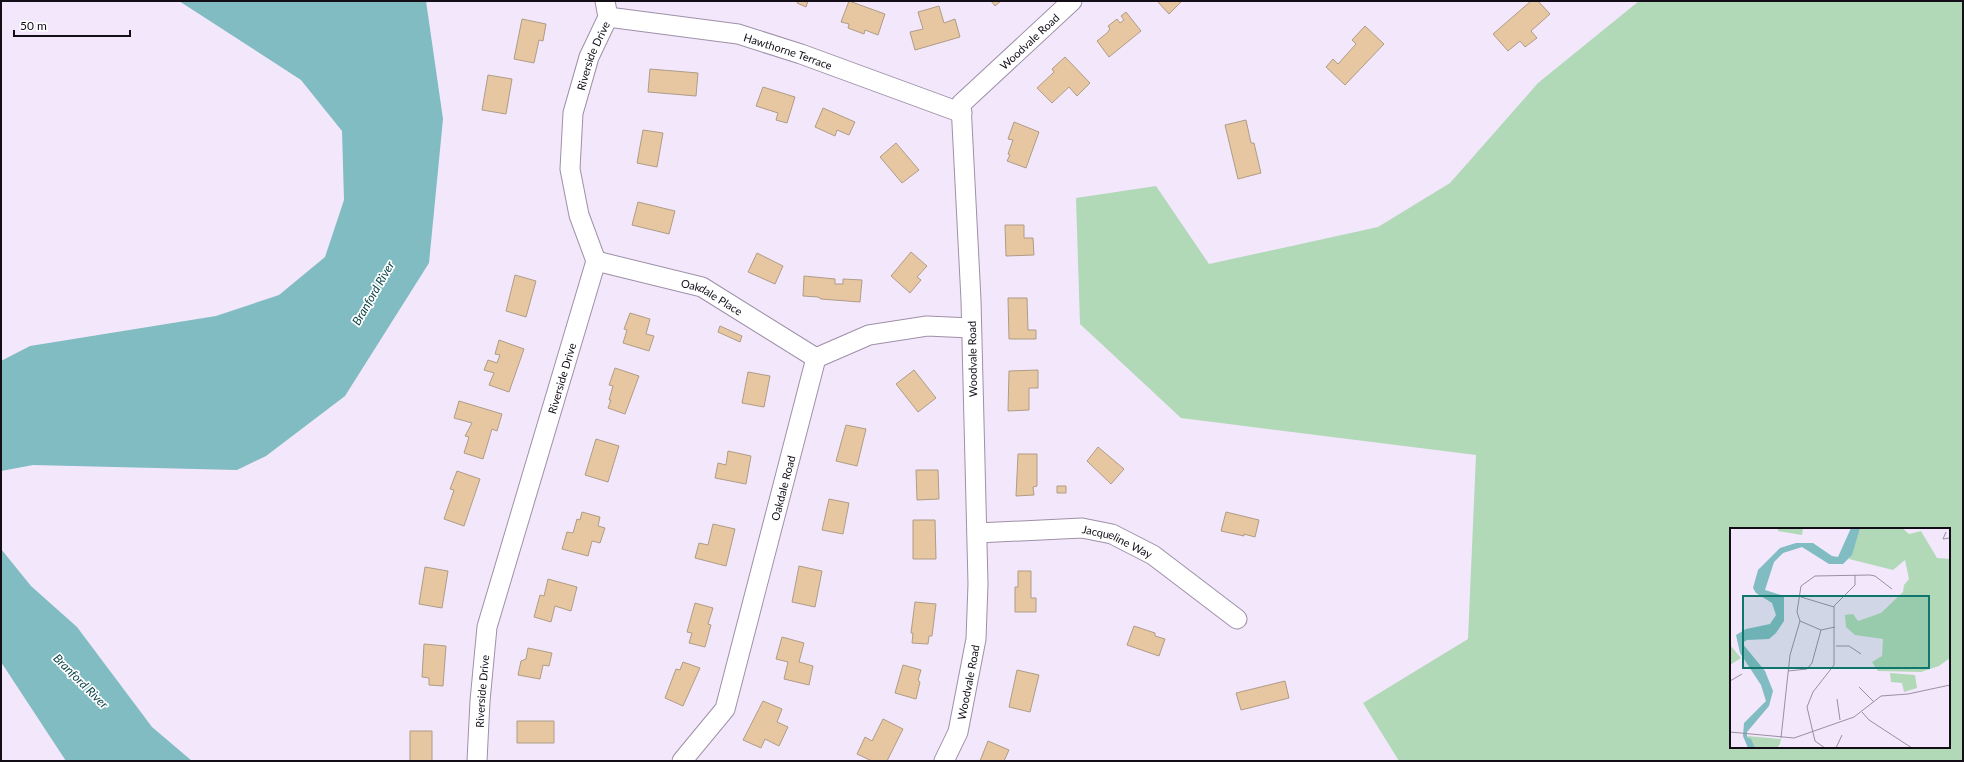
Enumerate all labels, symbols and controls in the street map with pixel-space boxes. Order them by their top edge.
street label: Woodvale Road [997,10,1061,72]
scale bar [14,12,130,38]
text: 50 m [20,18,47,33]
street label: Riverside Drive [573,19,612,92]
street label: Hawthorne Terrace [742,30,834,72]
water label: Branford River [349,258,398,328]
street label: Oakdale Place [680,276,745,317]
street label: Woodvale Road [965,321,979,397]
street label: Riverside Drive [544,341,578,415]
street label: Oakdale Road [768,454,797,522]
street label: Jacqueline Way [1081,522,1155,560]
inset map [1730,528,1950,748]
street label: Woodvale Road [954,644,981,721]
water label: Branford River [50,650,112,712]
street label: Riverside Drive [472,654,491,728]

